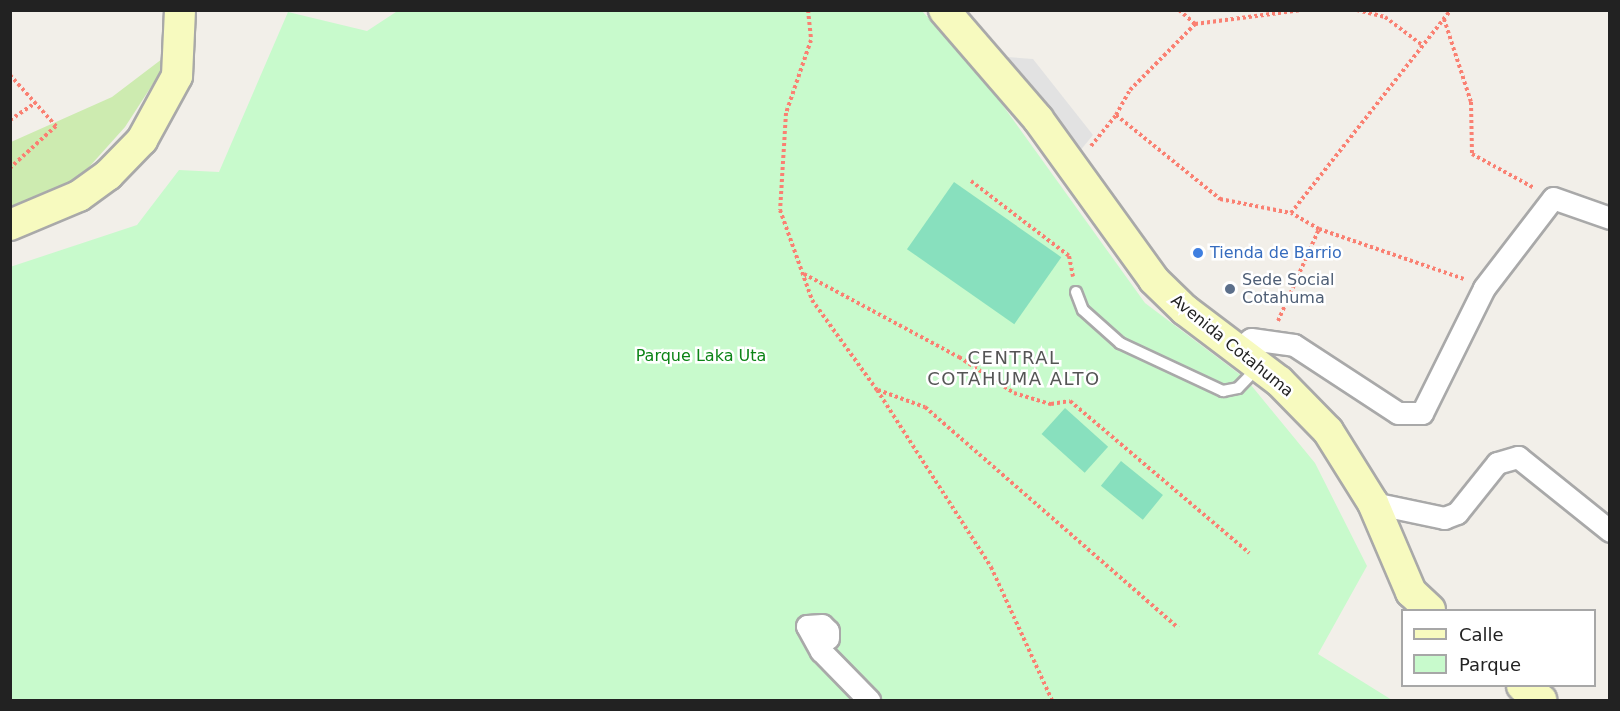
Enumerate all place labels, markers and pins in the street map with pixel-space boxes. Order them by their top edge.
place label: Tienda de Barrio [1210,243,1342,263]
marker: Tienda de Barrio [1191,246,1205,260]
place label: Sede Social Cotahuma [1242,270,1335,308]
marker: Sede Social Cotahuma [1223,282,1237,296]

